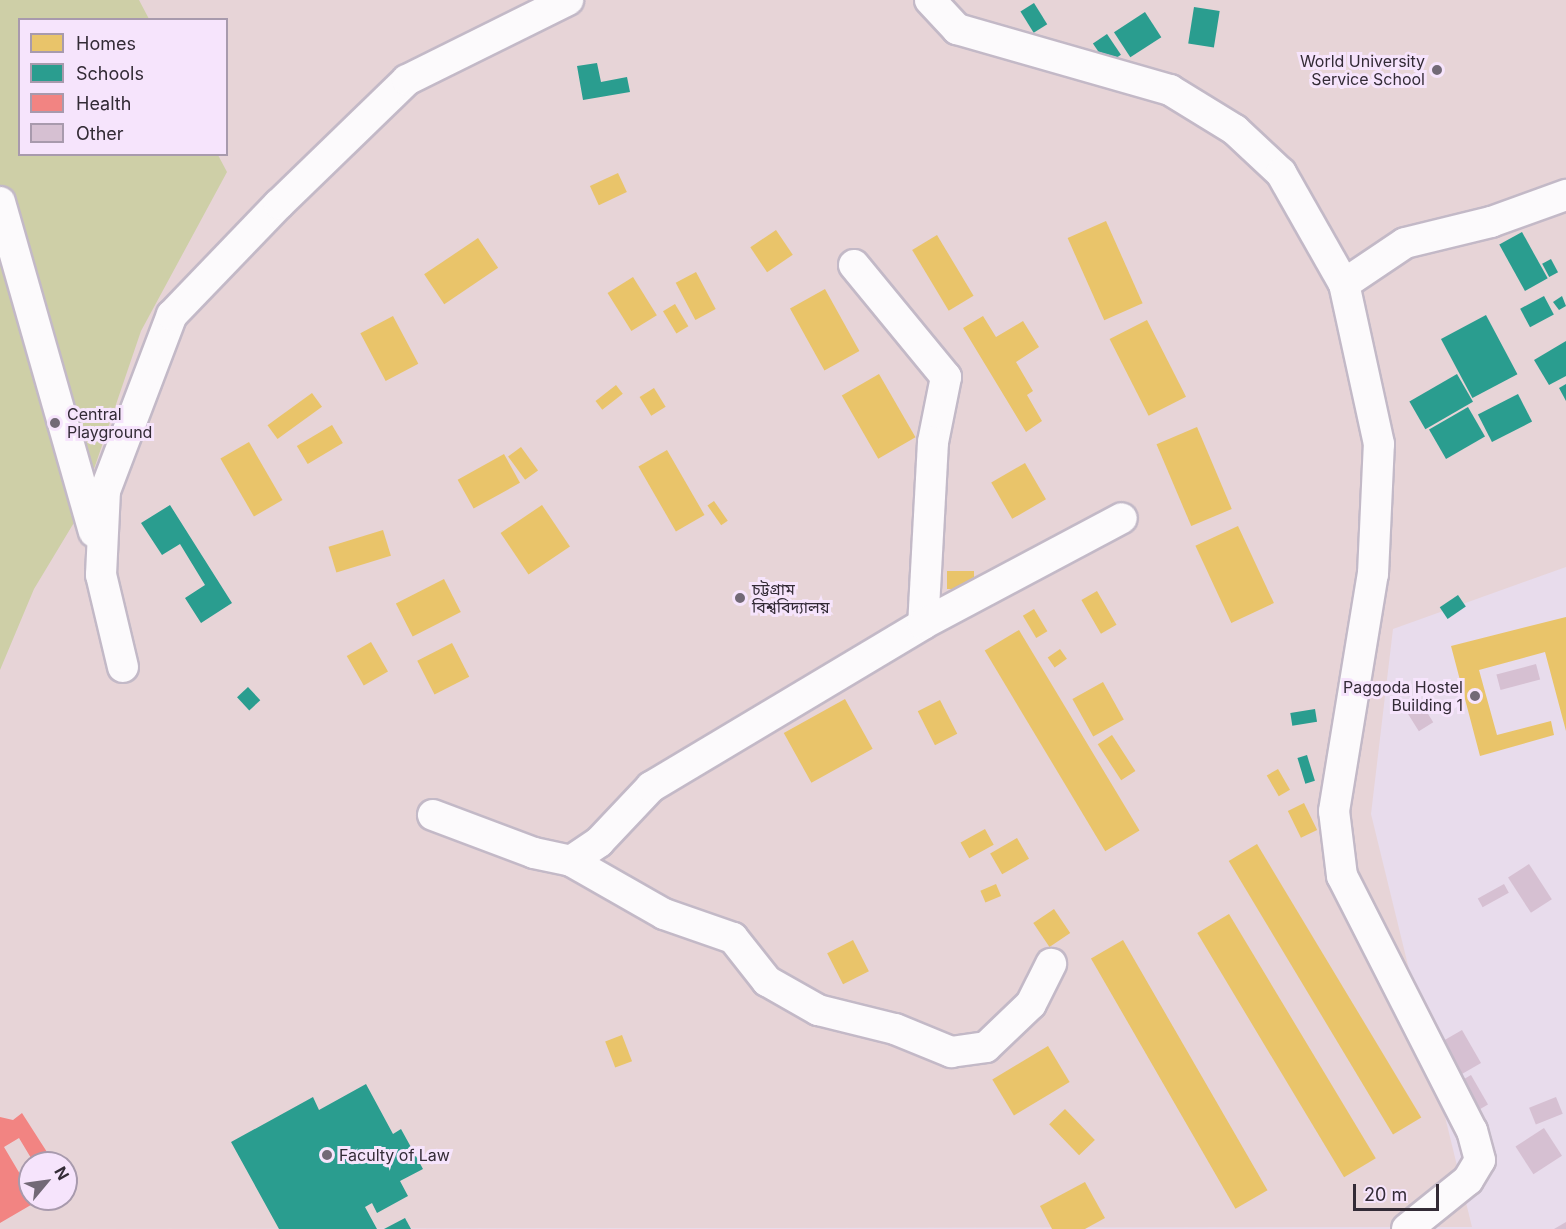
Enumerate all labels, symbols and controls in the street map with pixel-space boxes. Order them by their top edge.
legend [18,18,228,156]
text: Homes [76,33,136,54]
place label: World University Service School [1300,51,1425,89]
text: Schools [76,63,144,84]
marker: World University Service School [1430,63,1444,77]
text: Health [76,93,131,114]
text: Other [76,123,124,144]
place label: Central Playground [67,404,152,442]
marker: Central Playground [48,416,62,430]
place label: চট্টগ্রাম বিশ্ববিদ্যালয় [752,579,830,617]
marker: চট্টগ্রাম বিশ্ববিদ্যালয় [733,591,747,605]
place label: Paggoda Hostel Building 1 [1343,677,1463,715]
marker: Paggoda Hostel Building 1 [1468,689,1482,703]
place label: Faculty of Law [339,1145,450,1165]
marker: Faculty of Law [320,1148,334,1162]
north arrow [18,1151,78,1211]
text: N [50,1163,74,1183]
scale bar [1356,1172,1442,1210]
text: 20 m [1364,1184,1407,1205]

